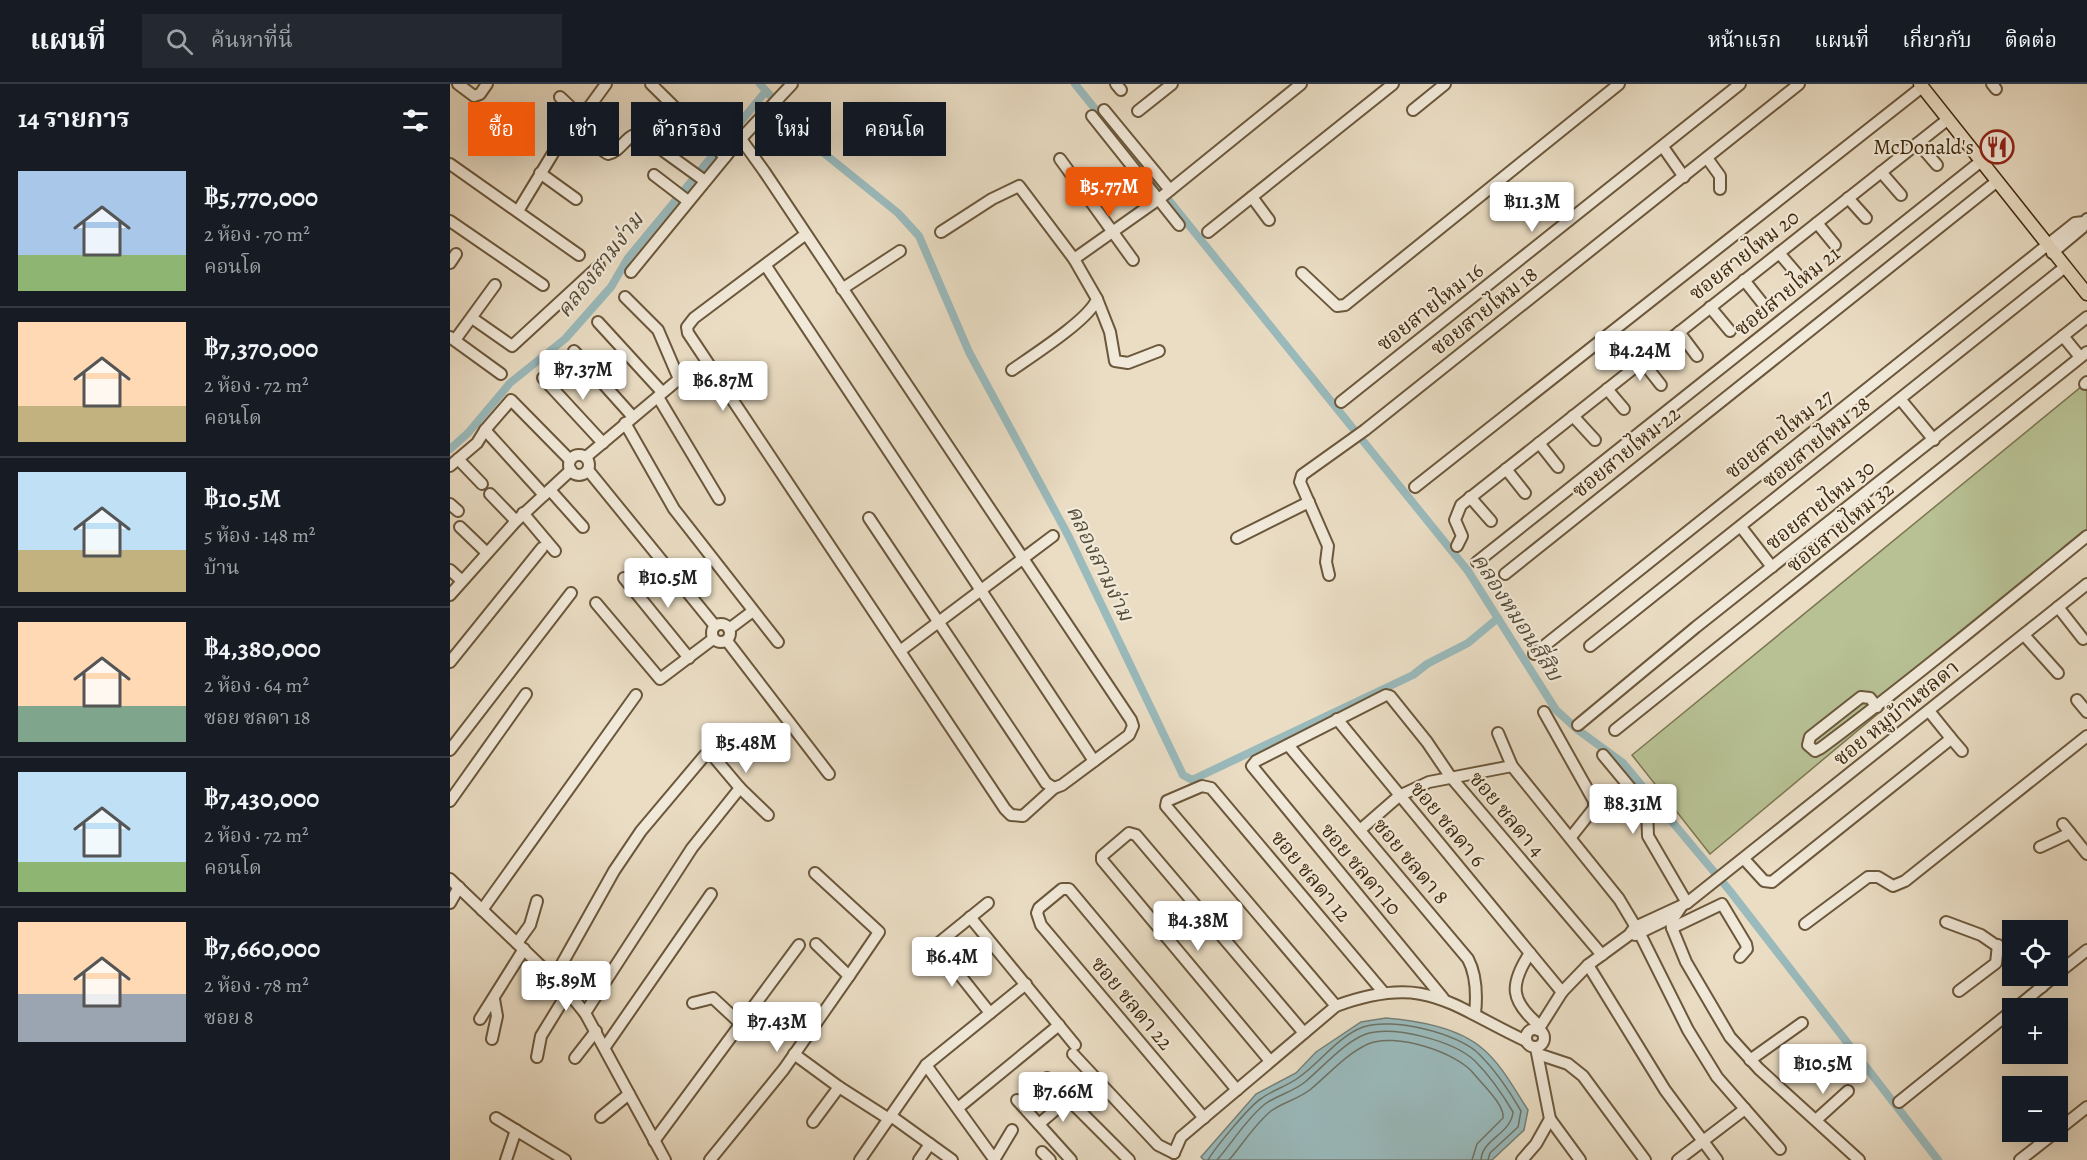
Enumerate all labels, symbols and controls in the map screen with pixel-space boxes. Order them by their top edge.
search box [142,14,562,68]
text: แผนที่ [30,21,106,59]
icon: search [163,25,196,58]
text: ค้นหาที่นี่ [211,25,293,55]
text: หน้าแรก [1708,26,1781,54]
text: แผนที่ [1814,26,1869,54]
text: เกี่ยวกับ [1902,26,1972,54]
text: ติดต่อ [2005,26,2057,54]
text: 14 รายการ [18,101,130,136]
chip: ซื้อ [468,102,535,156]
chip: เช่า [547,102,619,156]
chip: ตัวกรอง [631,102,743,156]
chip: ใหม่ [755,102,831,156]
chip: คอนโด [843,102,946,156]
icon: filters [399,104,432,137]
restaurant icon: McDonald's [1979,129,2015,165]
place label: McDonald's [1873,133,1974,161]
pin: ฿5.77M [1060,167,1158,218]
text: ฿5.77M [1079,173,1139,200]
text: ฿5,770,000 [204,180,318,215]
pin: ฿11.3M [1483,182,1581,233]
text: ฿11.3M [1504,188,1560,215]
icon: home [66,195,138,267]
street label: ซอยสายไหม 20 [1682,202,1805,307]
water label: คลองสามง่าม [549,205,652,324]
text: 2 ห้อง · 70 m² [204,221,310,248]
street label: ซอยสายไหม 21 [1728,239,1846,342]
text: คอนโด [204,253,262,280]
street label: ซอยสายไหม 16 [1370,255,1489,358]
street label: ซอยสายไหม 18 [1424,260,1543,362]
text: ฿7,370,000 [204,331,318,366]
pin: ฿4.24M [1591,331,1689,382]
text: ฿4.24M [1609,337,1671,364]
icon: home [66,346,138,418]
pin: ฿7.37M [534,350,632,401]
text: ฿7.37M [553,356,613,383]
pin: ฿6.87M [674,361,772,412]
text: ฿6.87M [693,367,753,394]
text: 2 ห้อง · 72 m² [204,372,309,399]
street label: ซอยสายไหม 27 [1718,382,1839,485]
street label: ซอยสายไหม 28 [1755,389,1876,494]
street label: ซอยสายไหม 22 [1565,399,1686,504]
text: คอนโด [204,404,262,431]
street label: ซอยสายไหม 30 [1759,453,1880,556]
street label: ซอยสายไหม 32 [1780,474,1899,579]
text: ฿10.5M [204,481,281,516]
icon: home [66,496,138,568]
water label: คลองสามง่าม [1059,500,1142,628]
text: 5 ห้อง · 148 m² [204,522,315,549]
water label: คลองหมอนสี่สิบ [1464,546,1572,688]
text: บ้าน [204,554,240,581]
pin: ฿10.5M [619,558,717,609]
text: ฿10.5M [638,564,698,591]
text: ฿4,380,000 [204,631,321,666]
icon: home [66,646,138,718]
street label: ซอย หมูบ้านชลดา [1827,654,1965,772]
text: 2 ห้อง · 64 m² [204,672,309,699]
text: ซอย ชลดา 18 [204,704,310,731]
pin: ฿5.48M [697,723,795,774]
text: ฿5.48M [715,729,777,756]
street label: ซอย ชลดา 4 [1463,765,1551,863]
street label: ซอย ชลดา 6 [1404,775,1492,873]
text: ฿7,430,000 [204,781,319,816]
pin: ฿8.31M [1584,784,1682,835]
text: ฿8.31M [1604,790,1662,817]
icon: home [66,796,138,868]
street label: ซอย ชลดา 8 [1367,812,1455,910]
street label: ซอย ชลดา 10 [1314,817,1408,921]
text: 2 ห้อง · 72 m² [204,822,309,849]
street label: ซอย ชลดา 12 [1264,824,1358,928]
text: คอนโด [204,854,262,881]
pin: ฿4.38M [1149,901,1247,952]
text: ฿4.38M [1167,907,1229,934]
map controls [2002,920,2068,1142]
button: locate [2002,920,2068,986]
text: ฿7,660,000 [204,931,320,966]
pin: ฿6.4M [910,937,994,988]
text: ฿6.4M [926,943,978,970]
icon: home [66,946,138,1018]
street label: ซอย ชลดา 22 [1085,950,1179,1056]
pin: ฿5.89M [517,961,615,1012]
text: ฿5.89M [536,967,596,994]
text: 2 ห้อง · 78 m² [204,972,309,999]
button: + [2002,998,2068,1064]
pin: ฿7.43M [728,1002,826,1053]
text: ซอย 8 [204,1004,253,1031]
text: ฿7.43M [747,1008,807,1035]
pin: ฿10.5M [1774,1044,1872,1095]
text: ฿10.5M [1793,1050,1853,1077]
pin: ฿7.66M [1014,1072,1112,1123]
button: − [2002,1076,2068,1142]
text: ฿7.66M [1033,1078,1093,1105]

